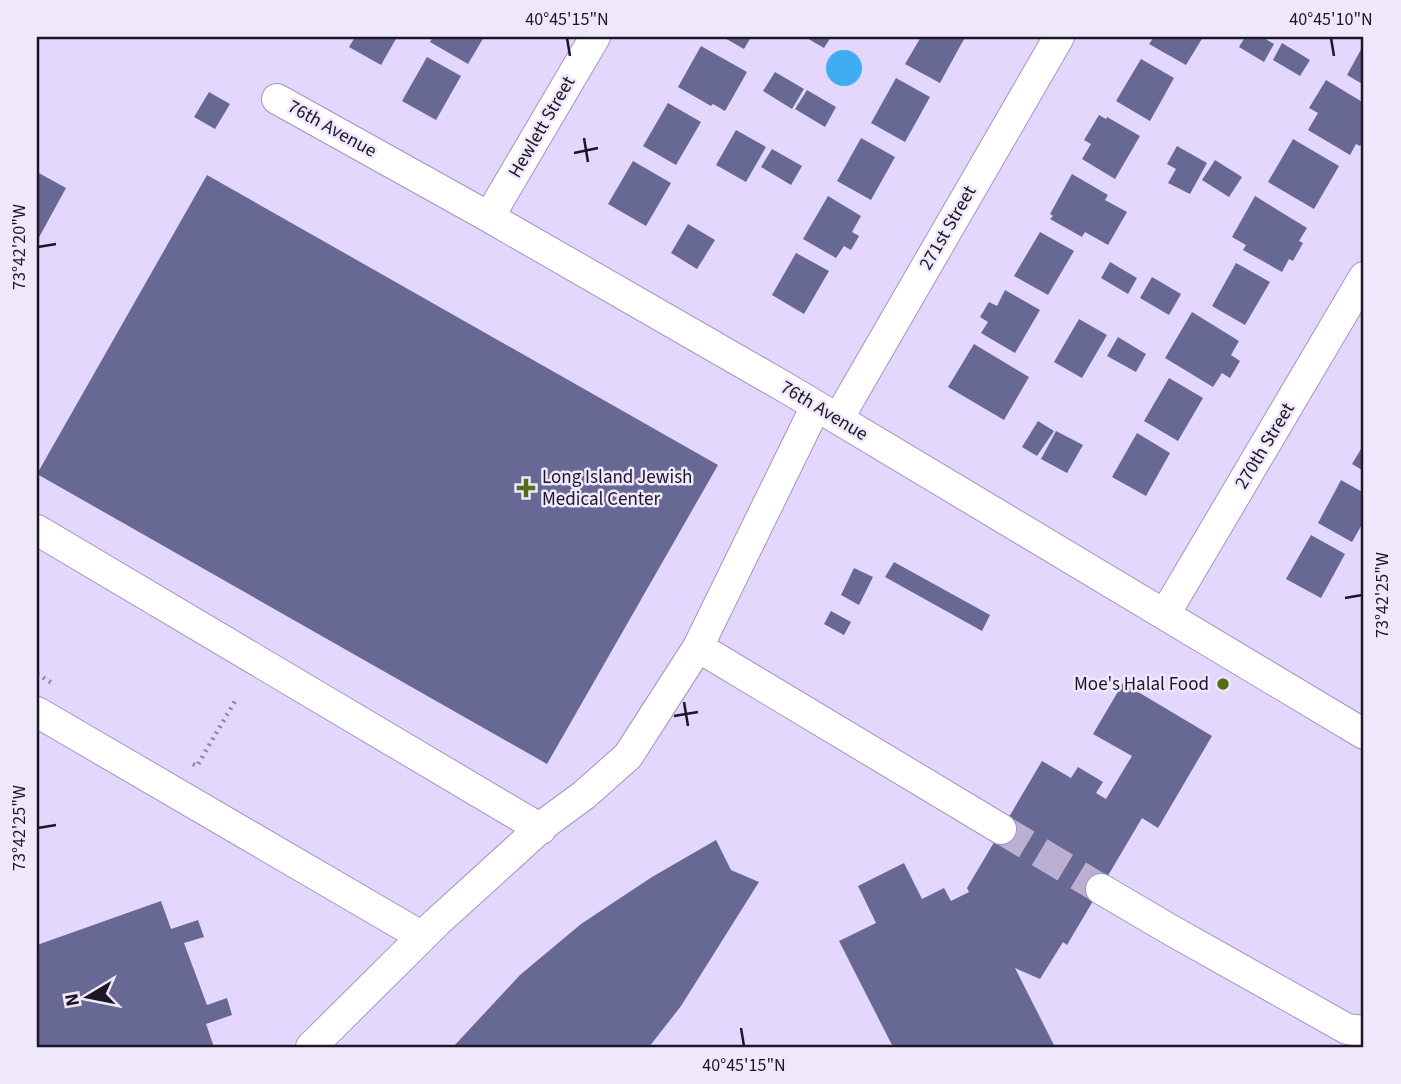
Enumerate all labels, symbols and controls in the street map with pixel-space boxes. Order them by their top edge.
text: 40°45'15"N [525,7,609,32]
text: 40°45'10"N [1289,7,1373,32]
street label: Hewlett Street [502,71,582,183]
street label: 76th Avenue [283,93,381,165]
street label: 271st Street [913,180,983,275]
text: 73°42'20"W [7,204,32,290]
street label: 76th Avenue [775,374,873,448]
street label: 270th Street [1229,397,1302,494]
place label: Long Island Jewish Medical Center [542,464,692,513]
marker: Long Island Jewish Medical Center [516,478,536,498]
text: 73°42'25"W [1370,552,1395,638]
place label: Moe's Halal Food [1074,671,1209,698]
marker: Moe's Halal Food [1215,676,1231,692]
text: 73°42'25"W [7,785,32,871]
north arrow [52,962,122,1032]
text: N [58,991,87,1008]
text: 40°45'15"N [702,1053,786,1078]

